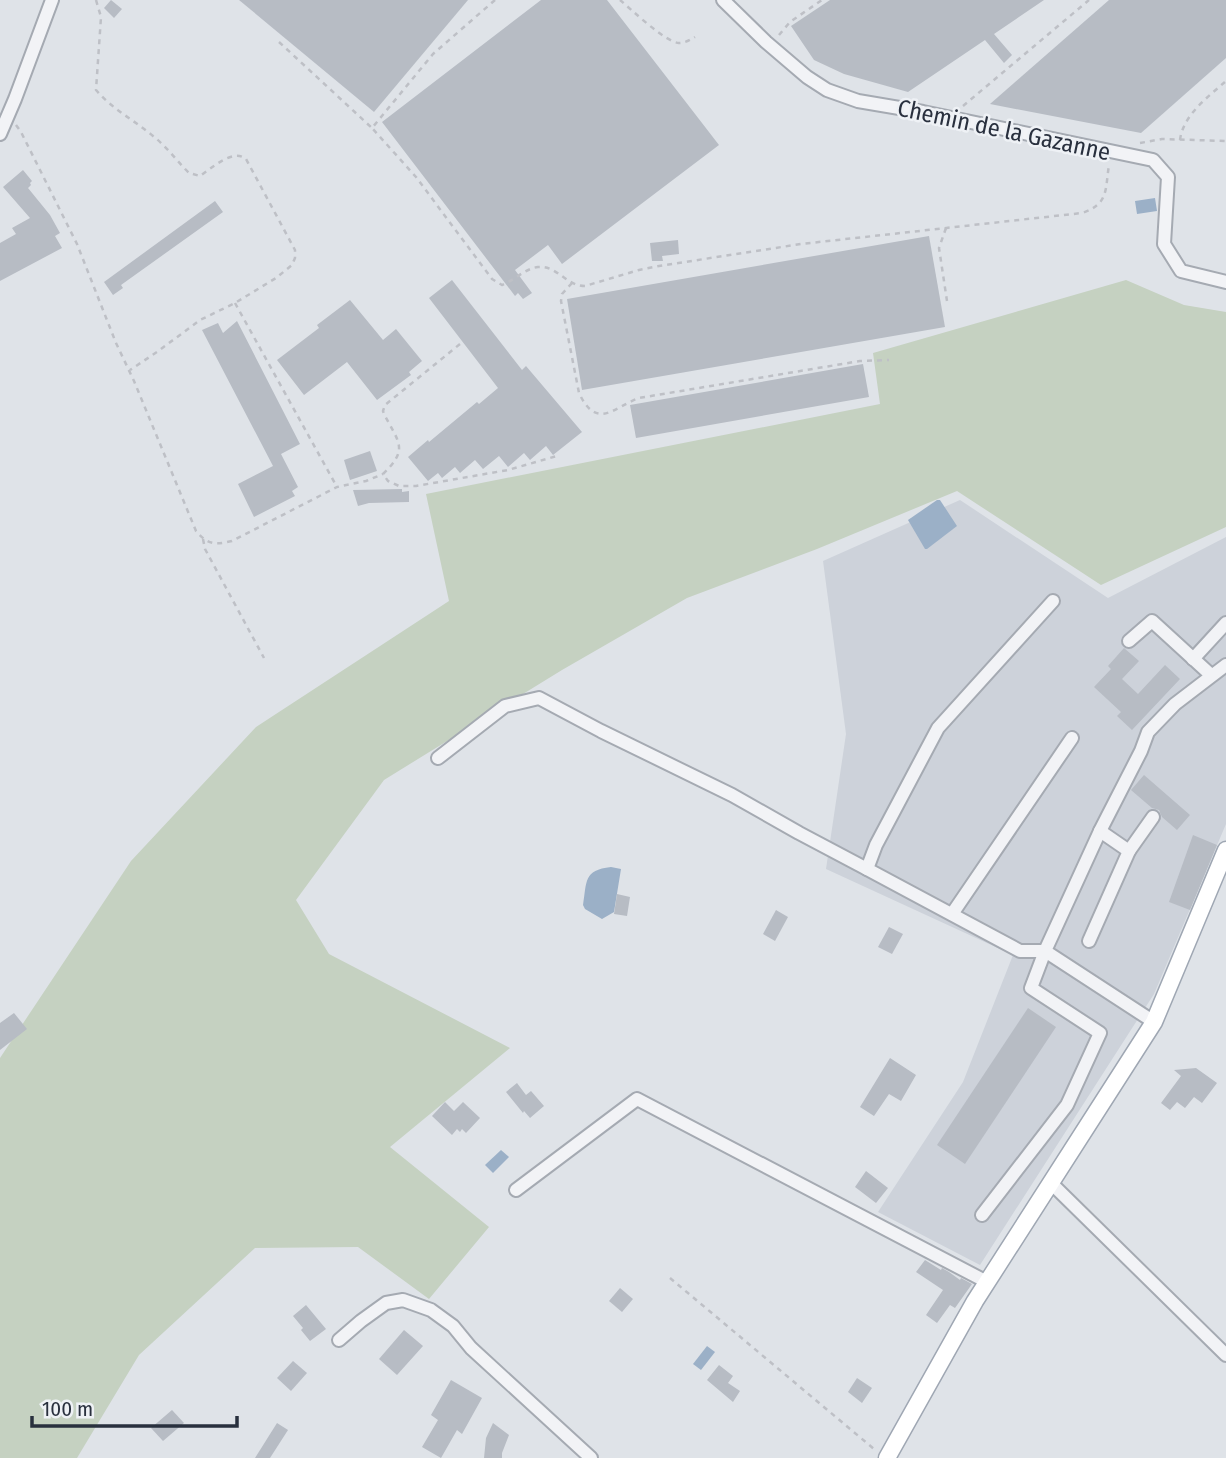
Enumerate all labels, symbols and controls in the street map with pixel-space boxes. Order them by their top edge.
street label: Chemin de la Gazanne [895,94,1113,166]
scale bar [32,1384,236,1428]
text: 100 m [42,1396,93,1422]

